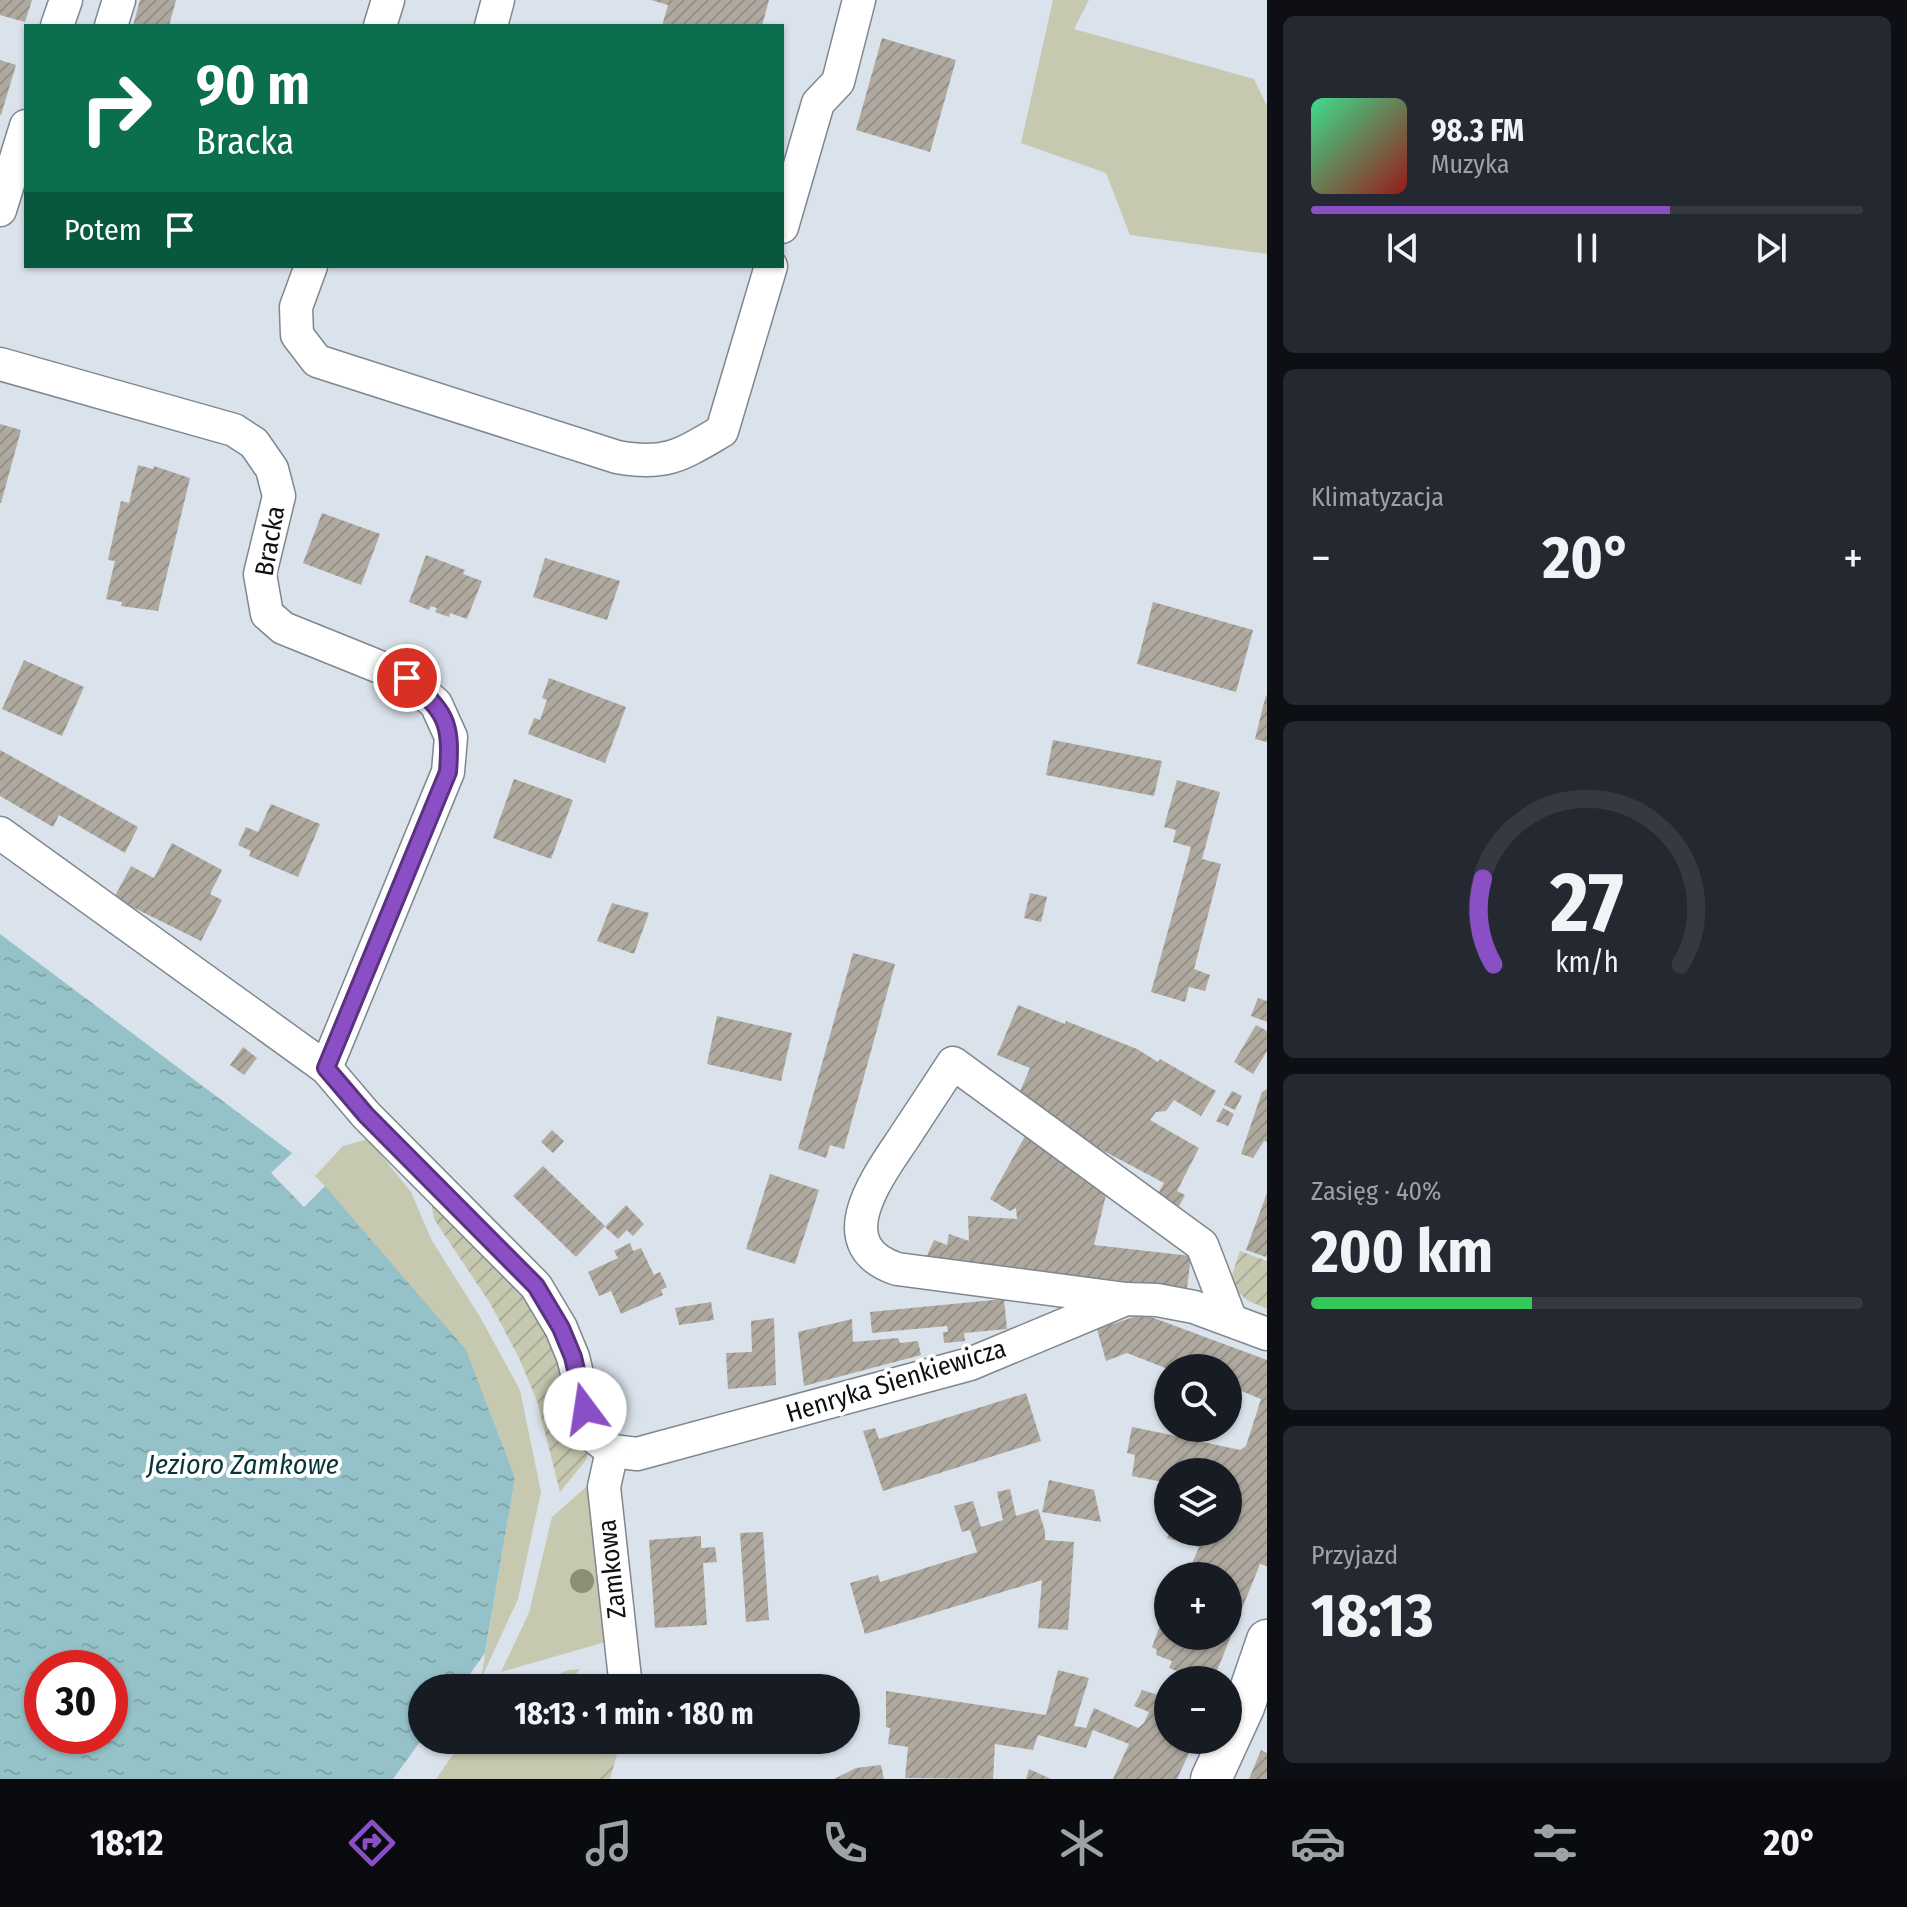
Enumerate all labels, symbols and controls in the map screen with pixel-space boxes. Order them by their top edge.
text: 90 m [196,52,310,119]
icon: right [64,56,168,160]
text: 98.3 FM [1431,113,1524,149]
text: Bracka [196,120,294,164]
text: Muzyka [1431,149,1509,180]
icon: arrive [158,208,202,252]
text: Potem [64,212,142,248]
icon: previous [1381,226,1425,270]
icon: pause [1565,226,1609,270]
icon: next [1749,226,1793,270]
text: Klimatyzacja [1311,482,1444,513]
street label: Bracka [249,503,291,579]
text: 20° [1543,522,1631,594]
text: − [1311,532,1331,585]
text: + [1843,532,1863,585]
pin [373,644,441,712]
icon: arrive [385,656,429,700]
text: 27 [1549,853,1624,953]
text: km/h [1555,946,1619,981]
text: Zasięg · 40% [1311,1176,1441,1207]
text: 200 km [1311,1216,1493,1288]
street label: Henryka Sienkiewicza [782,1333,1010,1429]
map controls [1154,1354,1242,1754]
button: search [1154,1354,1242,1442]
position arrow [543,1367,627,1451]
water label: Jezioro Zamkowe [145,1448,339,1481]
button: layers [1154,1458,1242,1546]
street label: Zamkowa [591,1518,633,1620]
text: Przyjazd [1311,1540,1398,1571]
button: + [1154,1562,1242,1650]
text: 18:13 [1311,1580,1434,1652]
speed limit sign: 30 [24,1650,128,1754]
button: − [1154,1666,1242,1754]
text: 18:13 · 1 min · 180 m [514,1696,754,1732]
icon: directions [344,1815,400,1871]
icon: music [581,1815,637,1871]
icon: phone [817,1815,873,1871]
icon: climate [1054,1815,1110,1871]
icon: car [1290,1815,1346,1871]
icon: filters [1527,1815,1583,1871]
text: 18:12 [90,1821,163,1865]
text: 20° [1763,1821,1817,1865]

